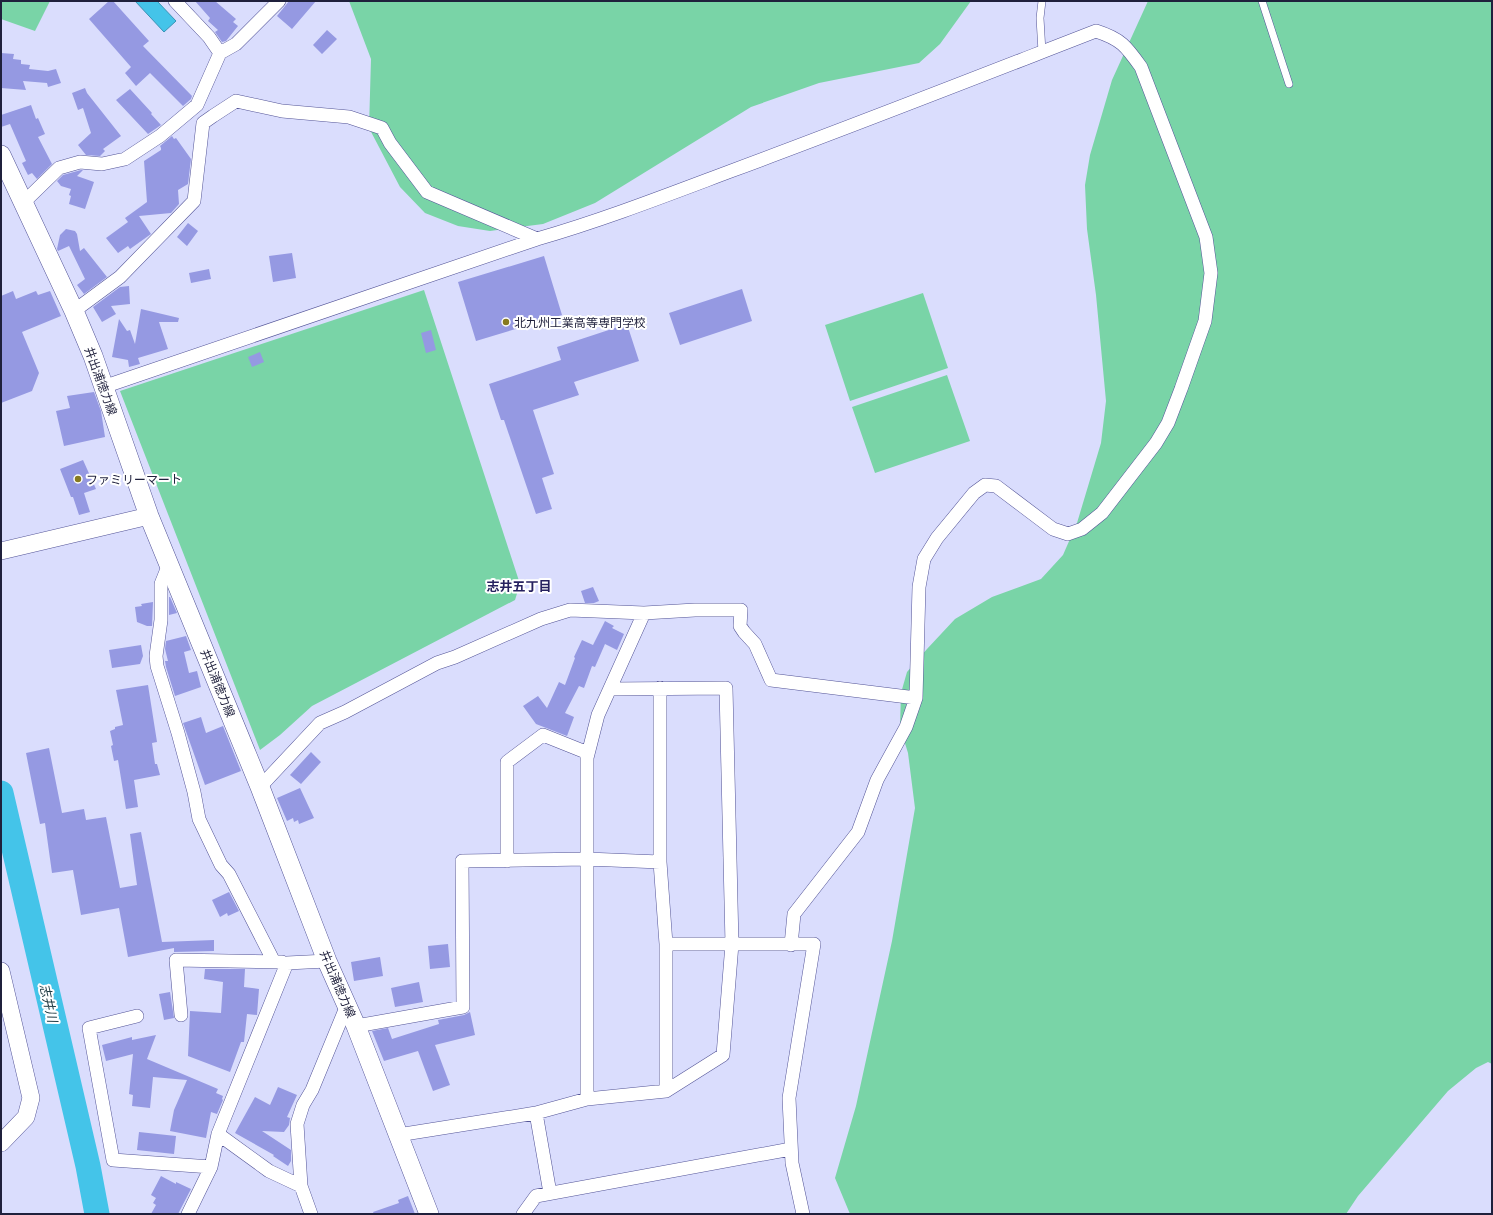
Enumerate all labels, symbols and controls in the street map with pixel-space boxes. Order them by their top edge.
place label: 北九州工業高等専門学校 [514,315,646,330]
marker: 北九州工業高等専門学校 [501,317,511,327]
street label: 井出浦徳力線 [82,345,120,417]
place label: ファミリーマート [86,472,182,487]
marker: ファミリーマート [73,474,83,484]
district label: 志井五丁目 [486,578,552,594]
street label: 井出浦徳力線 [198,647,238,719]
street label: 井出浦徳力線 [317,948,359,1020]
water label: 志井川 [37,982,62,1026]

